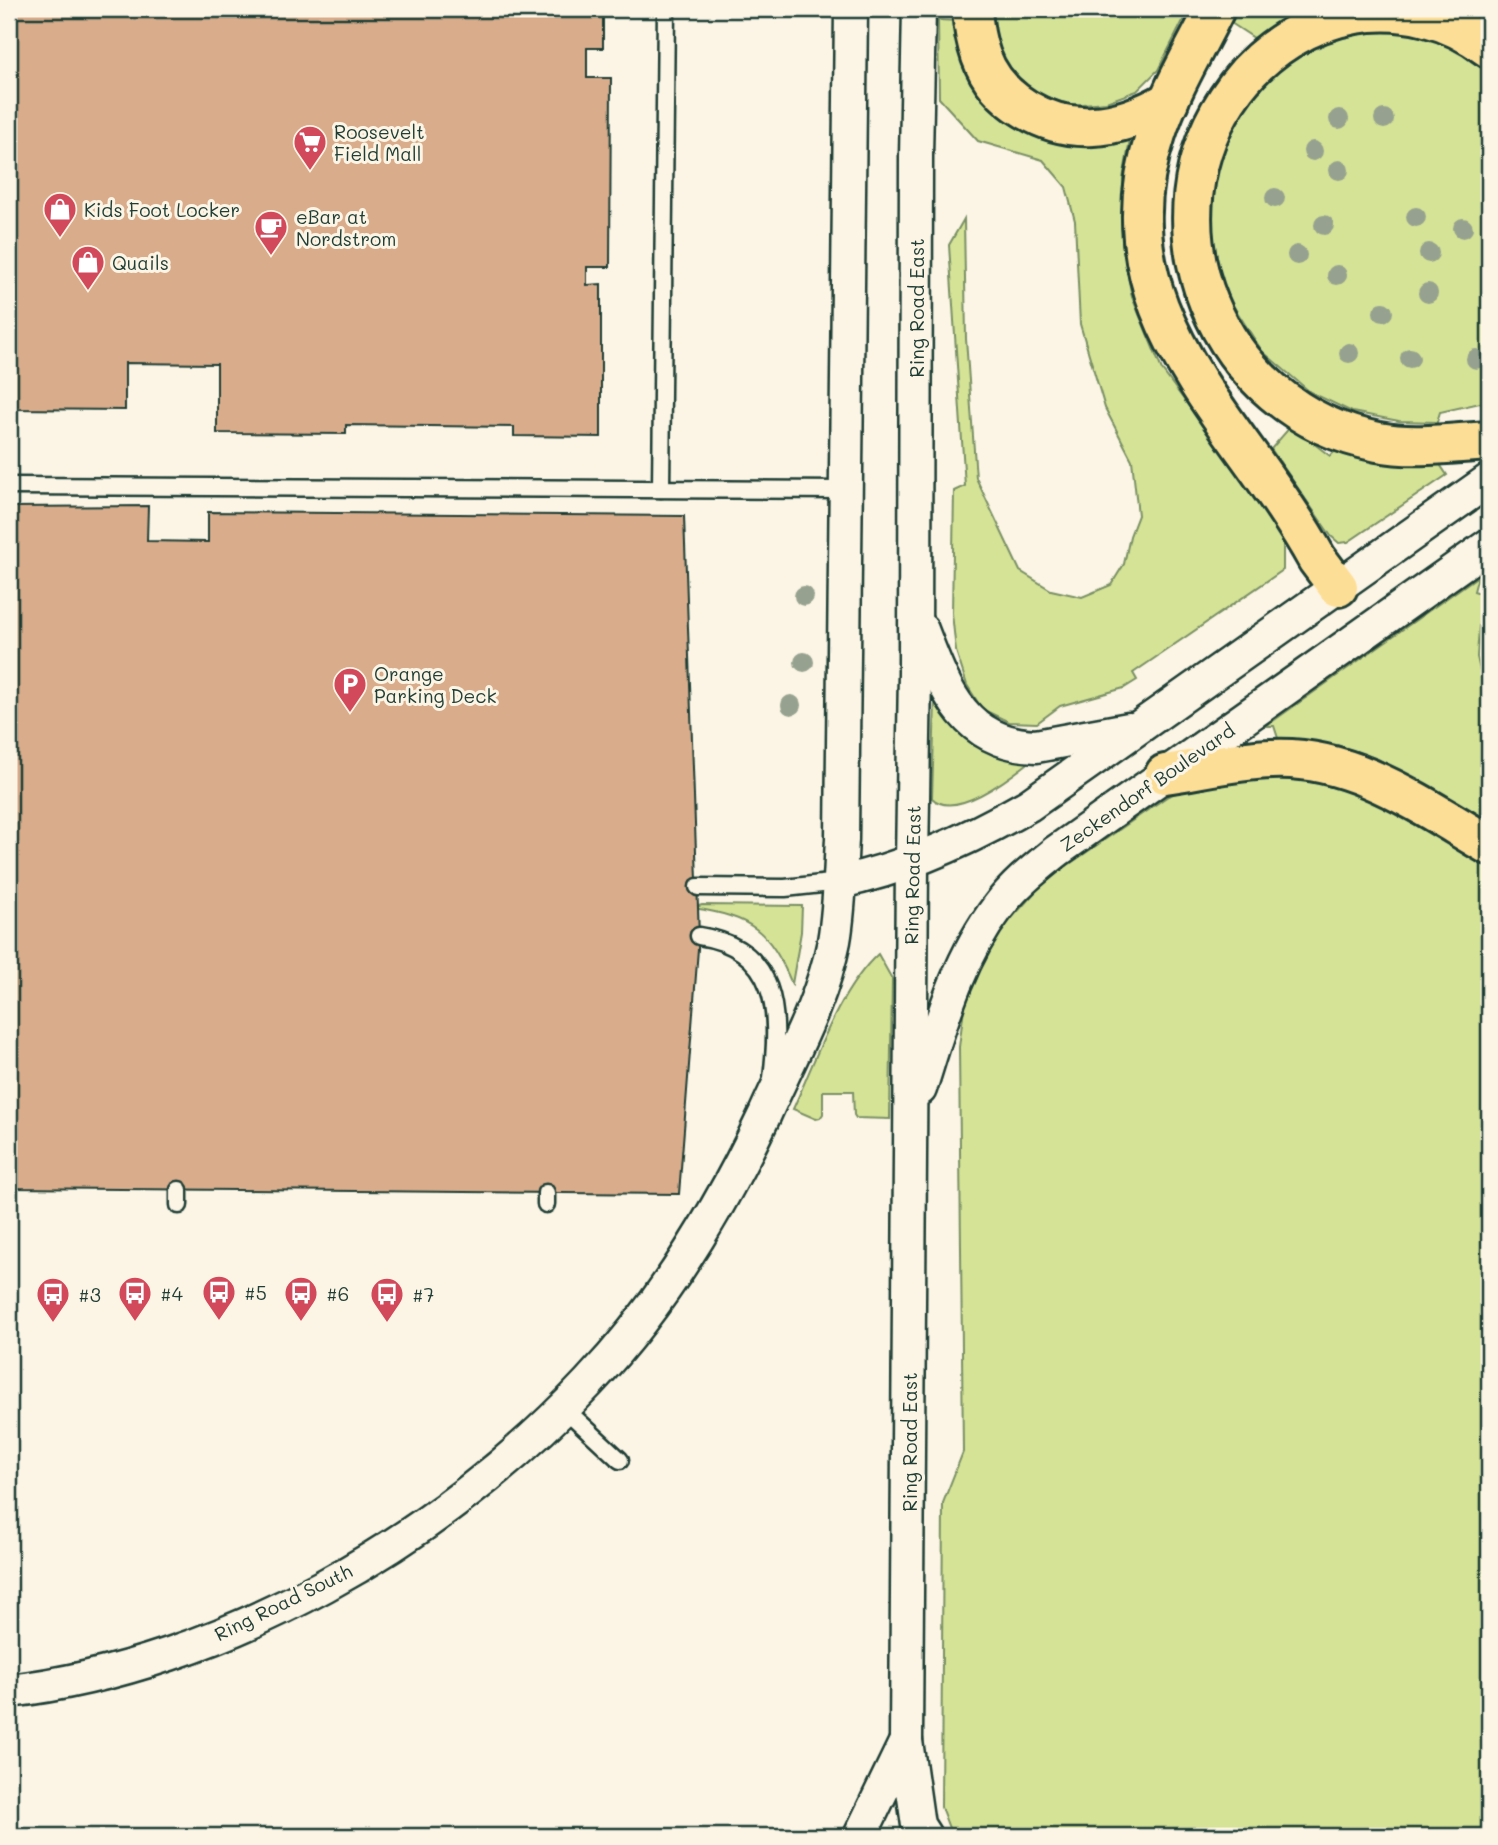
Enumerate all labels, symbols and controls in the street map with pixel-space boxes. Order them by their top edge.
place label: Roosevelt Field Mall [334,119,425,166]
supermarket icon: Roosevelt Field Mall [291,123,329,172]
shop icon: Kids Foot Locker [41,190,79,239]
place label: Kids Foot Locker [84,197,240,222]
place label: eBar at Nordstrom [296,204,396,251]
cafe icon: eBar at Nordstrom [252,208,290,257]
street label: Ring Road East [904,238,929,378]
shop icon: Quails [69,243,107,292]
place label: Quails [112,250,169,275]
place label: Orange Parking Deck [374,661,497,708]
parking icon: Orange Parking Deck [331,665,369,714]
street label: Zeckendorf Boulevard [1055,717,1239,857]
street label: Ring Road East [898,805,926,945]
bus stop icon: #5 [200,1273,238,1322]
bus stop icon: #4 [116,1274,154,1323]
bus stop icon: #6 [282,1274,320,1323]
bus stop icon: #3 [34,1275,72,1324]
bus stop icon: #7 [368,1275,406,1324]
place label: #5 [244,1280,267,1305]
place label: #4 [160,1281,183,1306]
place label: #6 [326,1281,349,1306]
place label: #3 [78,1282,101,1307]
place label: #7 [412,1282,434,1307]
street label: Ring Road East [897,1372,922,1512]
street label: Ring Road South [210,1558,356,1646]

